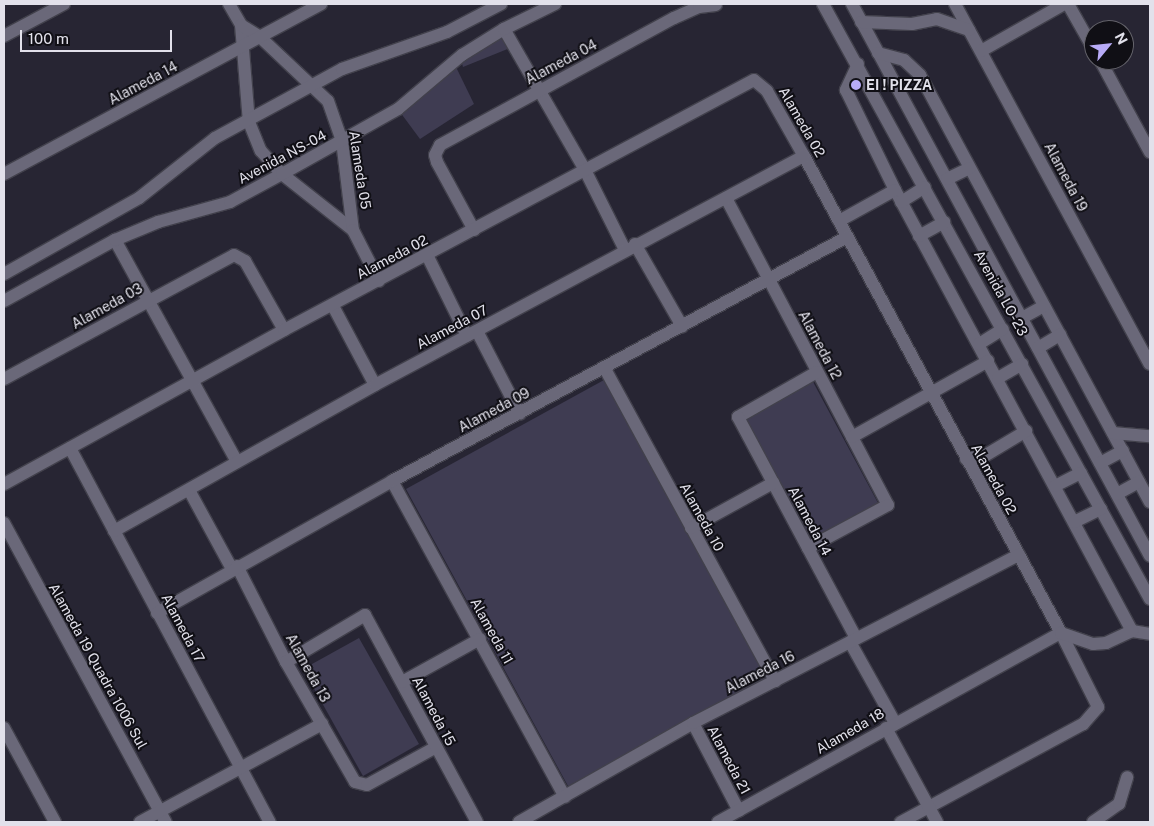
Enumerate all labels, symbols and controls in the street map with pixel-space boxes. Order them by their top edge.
scale bar [22,20,175,52]
north arrow [1084,20,1134,70]
text: 100 m [28,30,69,47]
text: N [1112,30,1131,47]
street label: Alameda 04 [522,36,600,88]
street label: Alameda 14 [106,58,180,108]
place label: EI ! PIZZA [866,77,932,93]
marker: EI ! PIZZA [850,79,862,91]
street label: Alameda 02 [775,84,829,160]
street label: Avenida NS-04 [235,127,329,187]
street label: Alameda 05 [346,130,374,210]
street label: Alameda 19 [1041,140,1091,214]
street label: Alameda 02 [353,231,431,283]
street label: Avenida LO-23 [970,247,1032,339]
street label: Alameda 03 [69,280,145,332]
street label: Alameda 07 [414,301,490,353]
street label: Alameda 12 [795,308,845,382]
street label: Alameda 09 [455,384,533,436]
street label: Alameda 02 [968,441,1020,517]
street label: Alameda 10 [676,480,728,554]
street label: Alameda 14 [785,484,835,558]
street label: Alameda 19 Quadra 1006 Sul [45,580,151,752]
street label: Alameda 17 [158,591,208,665]
street label: Alameda 11 [467,595,517,667]
street label: Alameda 13 [282,631,334,705]
street label: Alameda 16 [722,647,798,697]
street label: Alameda 15 [409,673,459,749]
street label: Alameda 18 [813,705,887,757]
street label: Alameda 21 [704,723,754,797]

